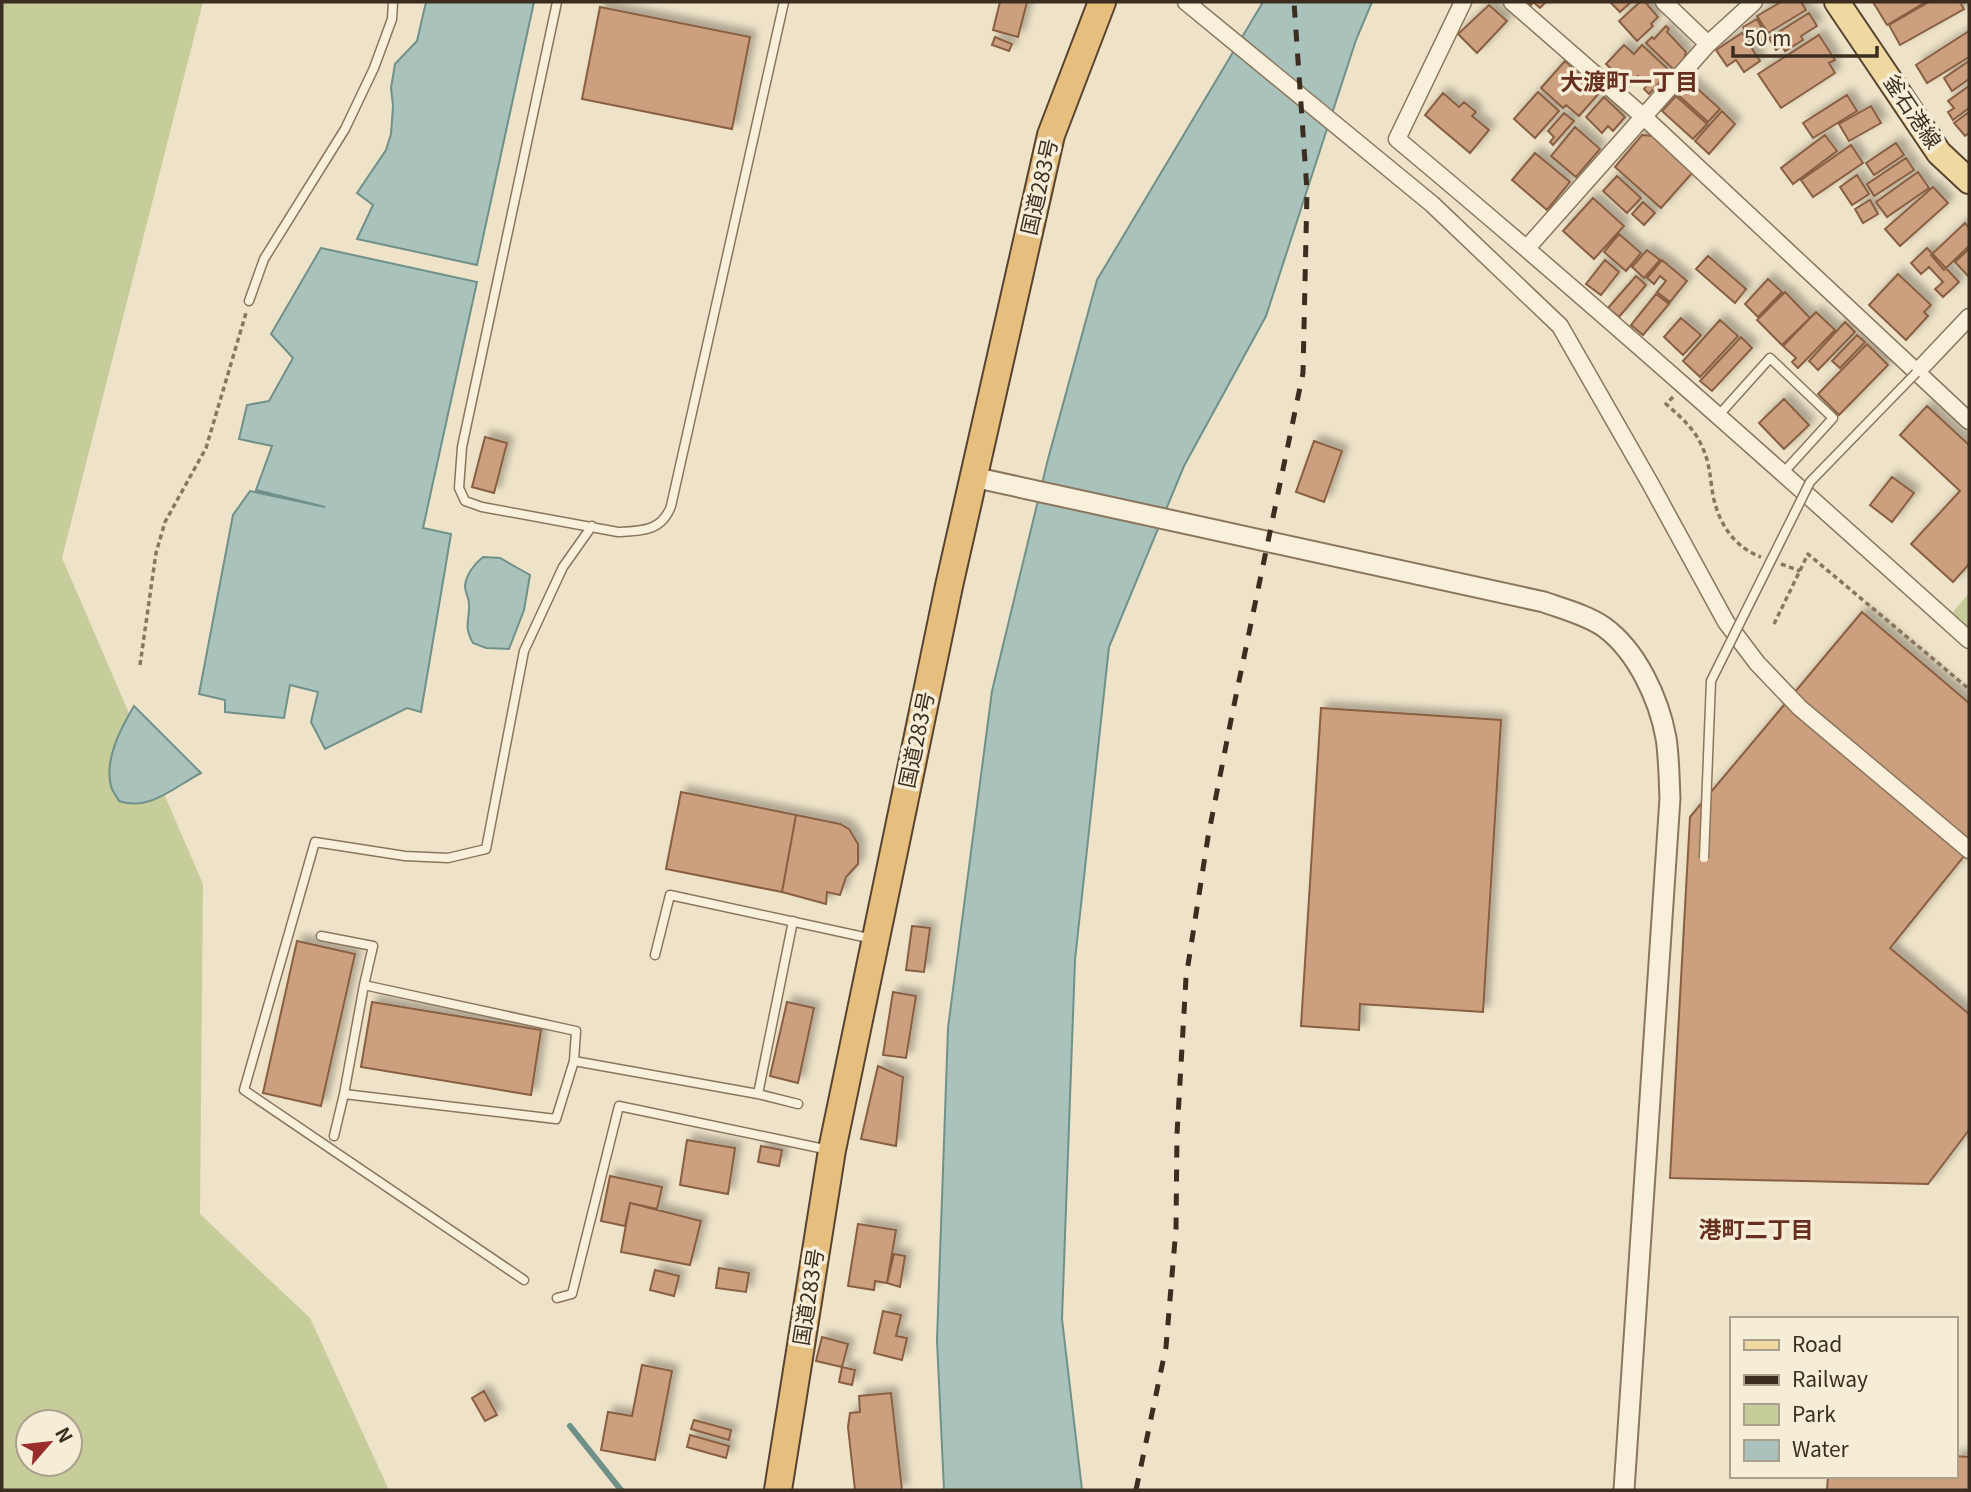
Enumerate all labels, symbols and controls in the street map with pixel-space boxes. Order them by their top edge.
scale bar [1733,14,1876,58]
text: 50 m [1744,22,1791,52]
district label: 大渡町一丁目 [1560,63,1698,97]
street label: 釜石港線 [1878,68,1950,154]
street label: 国道283号 [1012,135,1064,238]
street label: 国道283号 [890,689,940,791]
district label: 港町二丁目 [1699,1211,1814,1245]
street label: 国道283号 [785,1246,830,1347]
legend [1730,1317,1957,1478]
text: Road [1792,1328,1842,1358]
text: Railway [1792,1363,1868,1393]
text: Park [1792,1398,1836,1428]
north arrow [14,1408,84,1478]
text: N [50,1422,81,1447]
text: Water [1792,1433,1850,1463]

